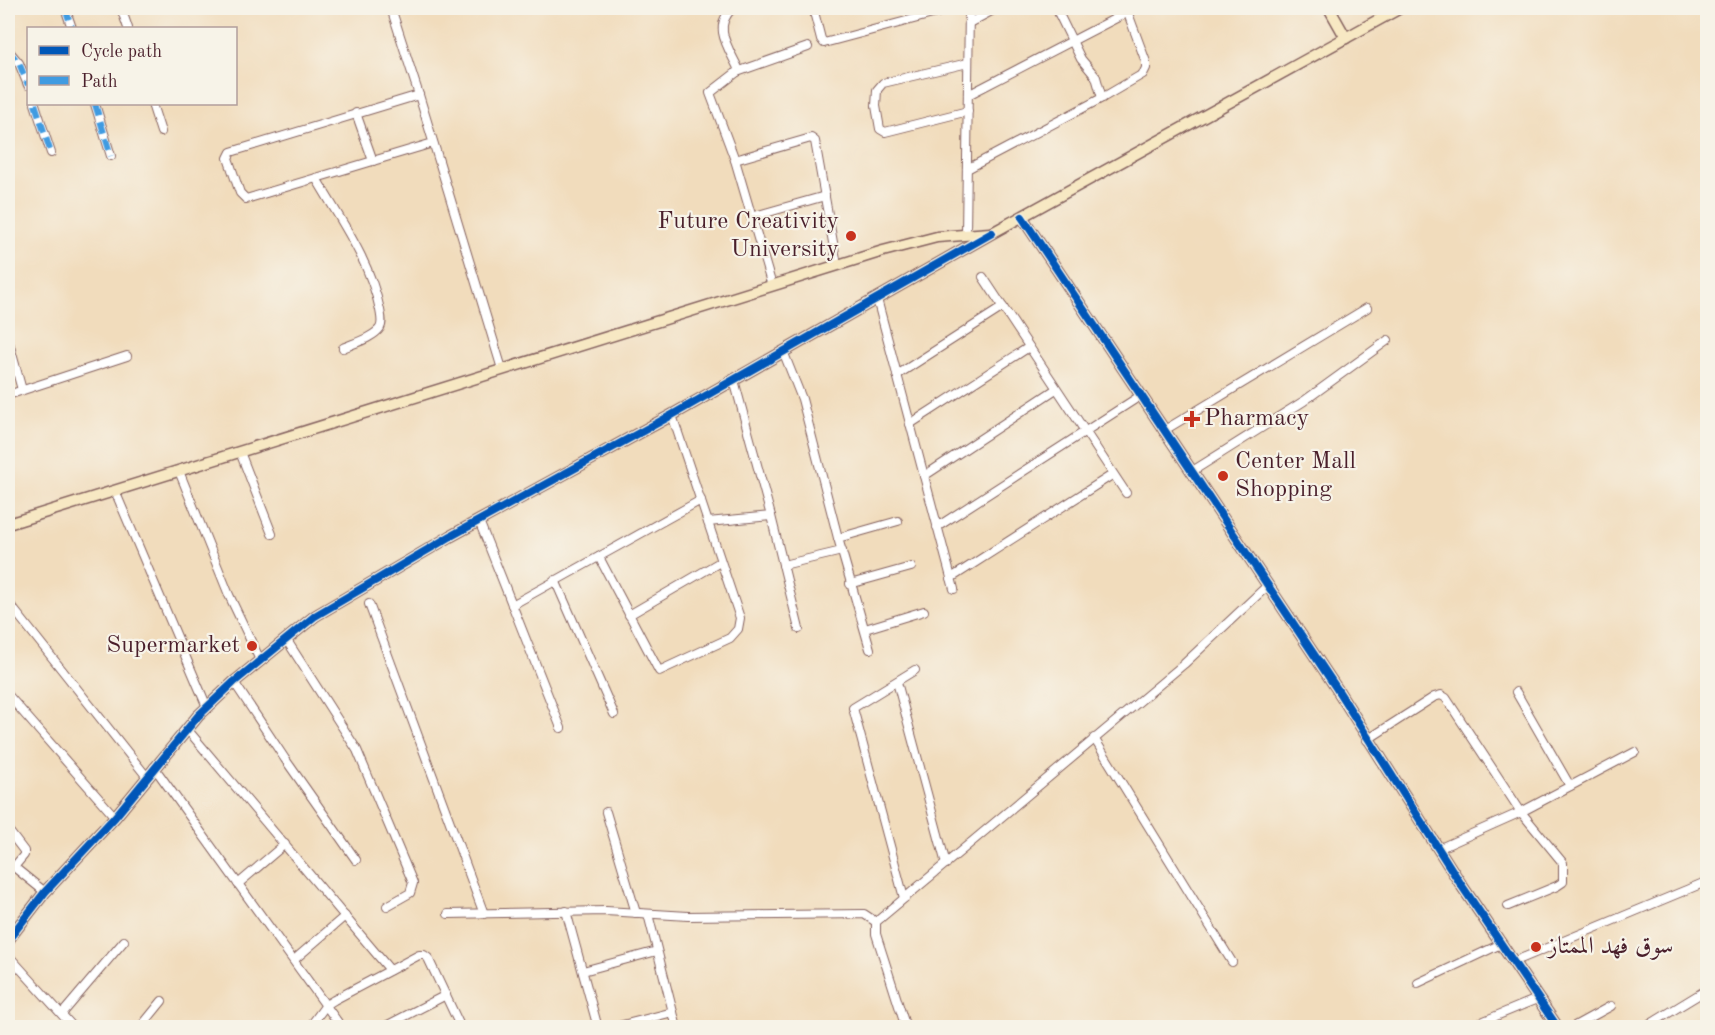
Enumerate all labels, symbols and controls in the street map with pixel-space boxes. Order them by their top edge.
legend [27,27,237,105]
text: Cycle path [81,43,162,61]
text: Path [81,73,118,91]
place label: Future Creativity University [657,210,839,262]
marker: Future Creativity University [844,229,858,243]
place label: Pharmacy [1204,407,1309,431]
marker: Pharmacy [1185,412,1199,426]
place label: Center Mall Shopping [1235,450,1356,502]
marker: Center Mall Shopping [1216,469,1230,483]
place label: Supermarket [106,634,240,658]
marker: Supermarket [245,639,259,653]
place label: سوق فهد الممتاز [1546,935,1673,960]
marker: سوق فهد الممتاز [1529,940,1543,954]

